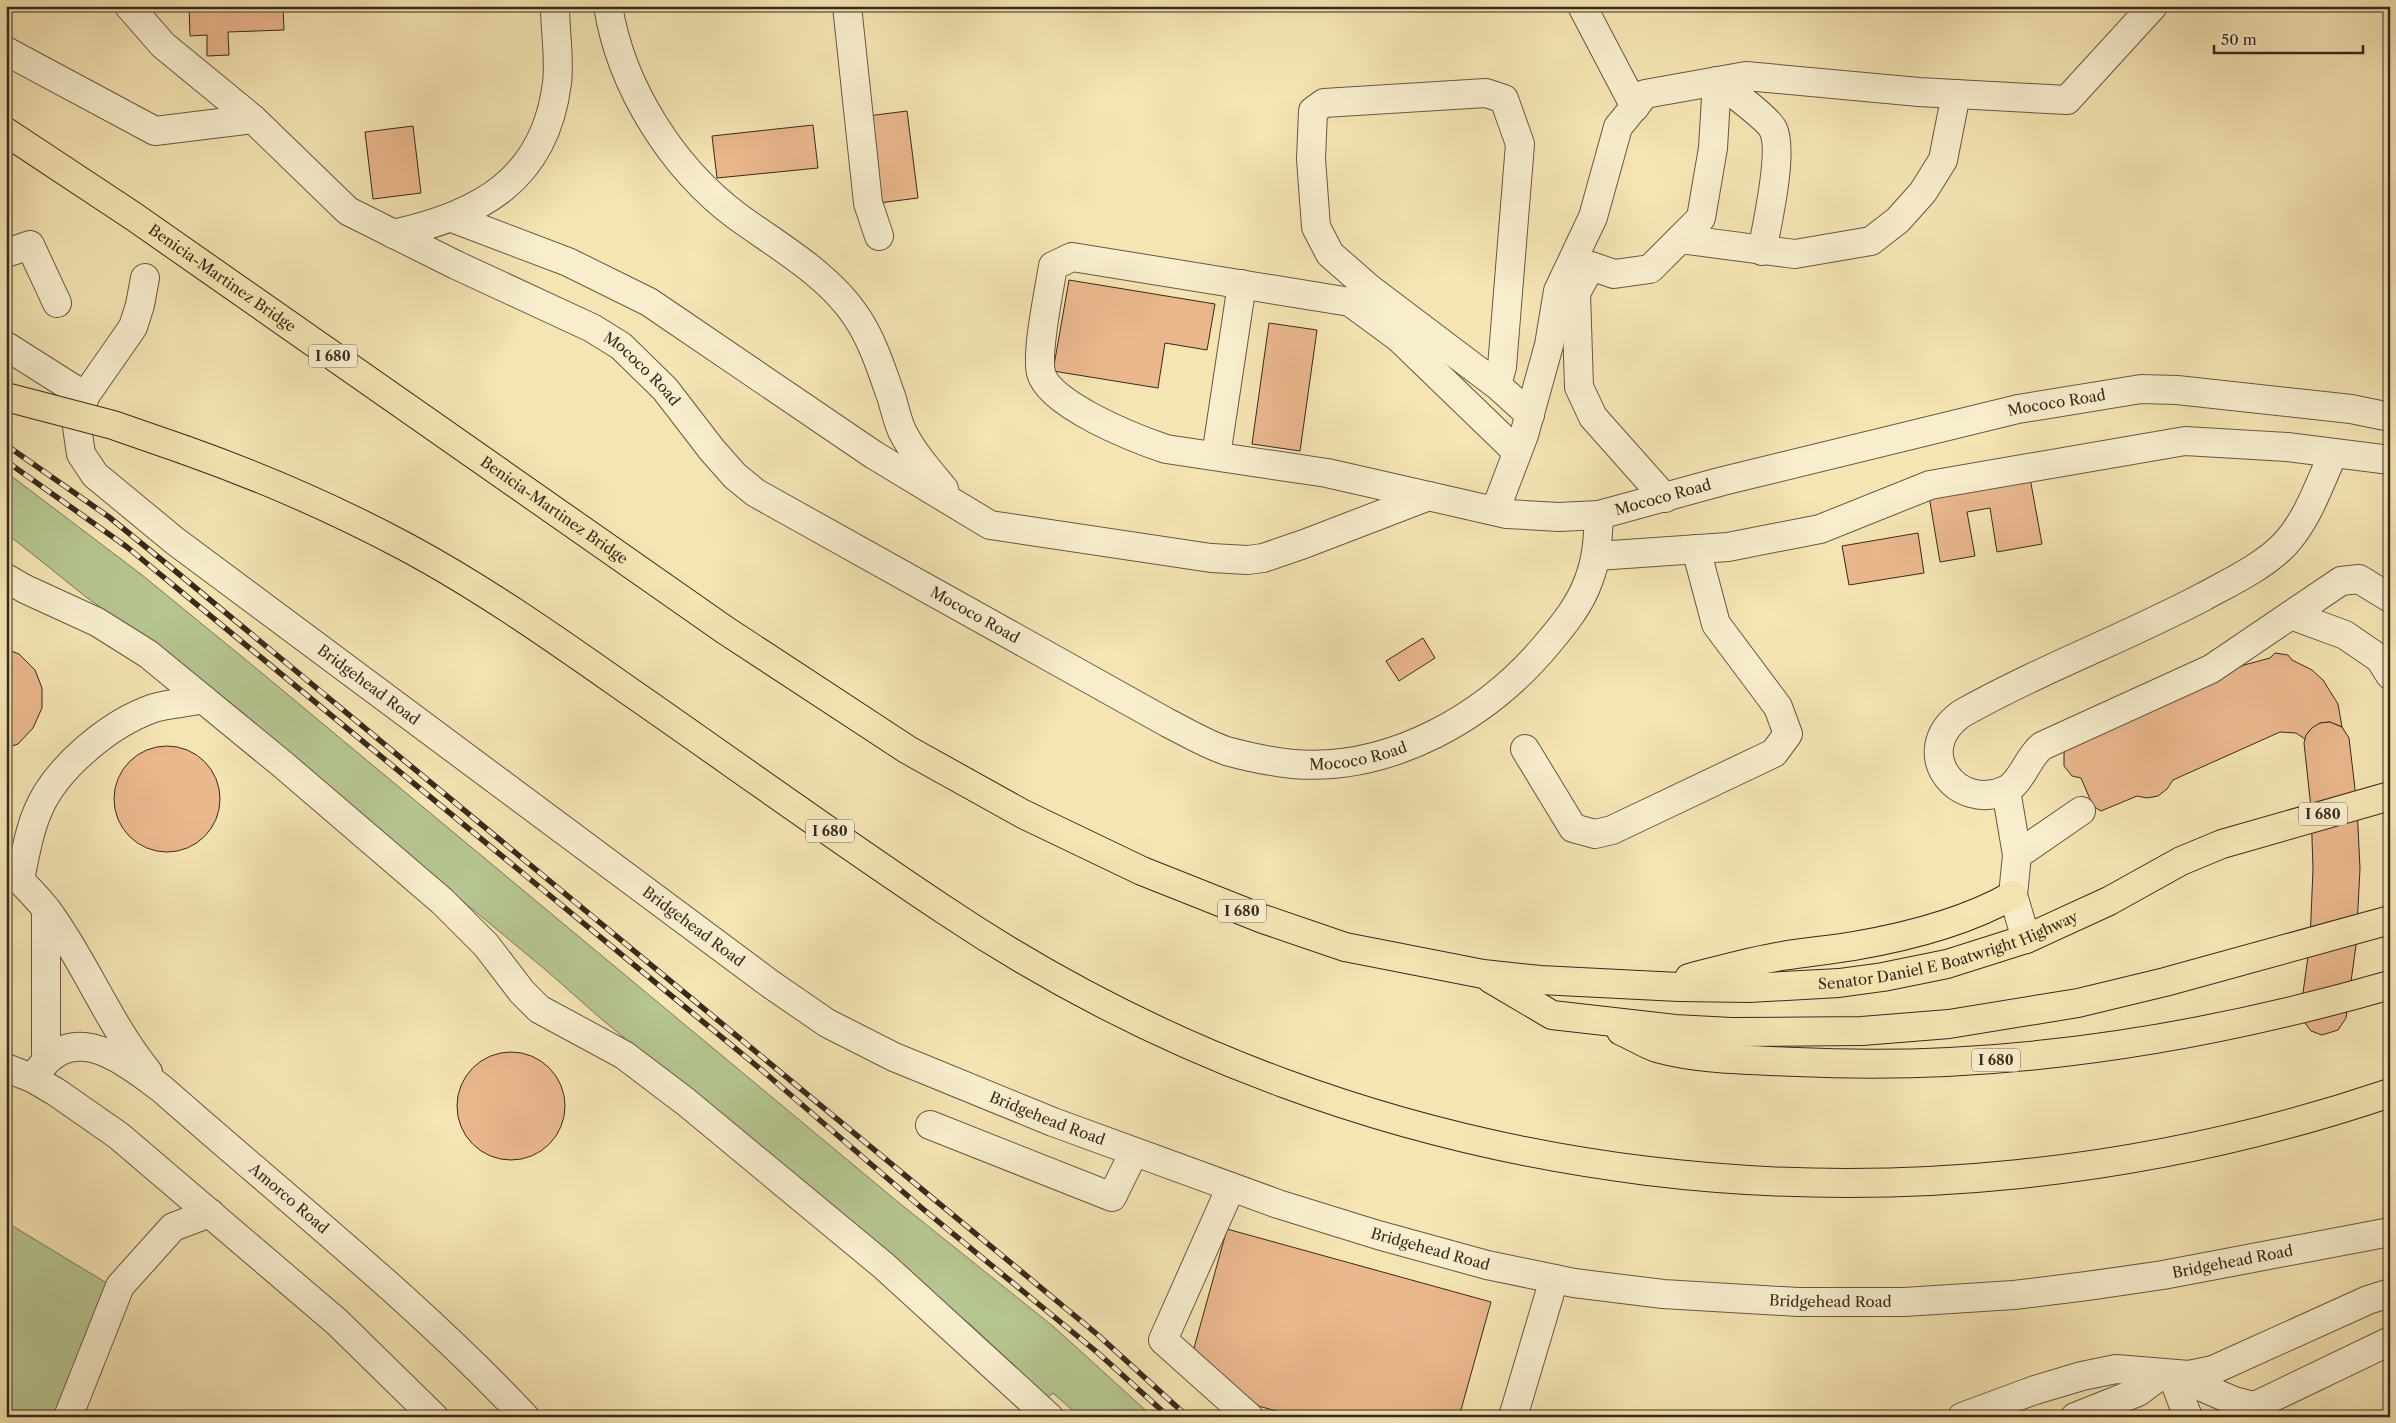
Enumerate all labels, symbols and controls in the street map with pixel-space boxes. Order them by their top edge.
scale bar [2214,22,2362,54]
text: 50 m [2221,30,2257,49]
street label: Benicia-Martinez Bridge [145,220,300,336]
street label: Mococo Road [600,328,684,409]
road number: I 680 [309,344,357,368]
street label: Mococo Road [2005,385,2107,420]
street label: Benicia-Martinez Bridge [477,452,632,568]
street label: Mococo Road [1612,475,1713,519]
street label: Mococo Road [927,582,1023,647]
street label: Bridgehead Road [314,640,424,729]
street label: Mococo Road [1309,737,1409,774]
road number: I 680 [2299,802,2347,826]
road number: I 680 [806,819,854,842]
street label: Bridgehead Road [639,882,749,971]
road number: I 680 [1218,899,1266,922]
street label: Senator Daniel E Boatwright Highway [1818,906,2081,993]
road number: I 680 [1972,1048,2020,1072]
street label: Bridgehead Road [987,1087,1108,1149]
street label: Amorco Road [245,1158,333,1237]
street label: Bridgehead Road [1368,1223,1492,1274]
street label: Bridgehead Road [2170,1241,2295,1282]
street label: Bridgehead Road [1769,1290,1892,1311]

